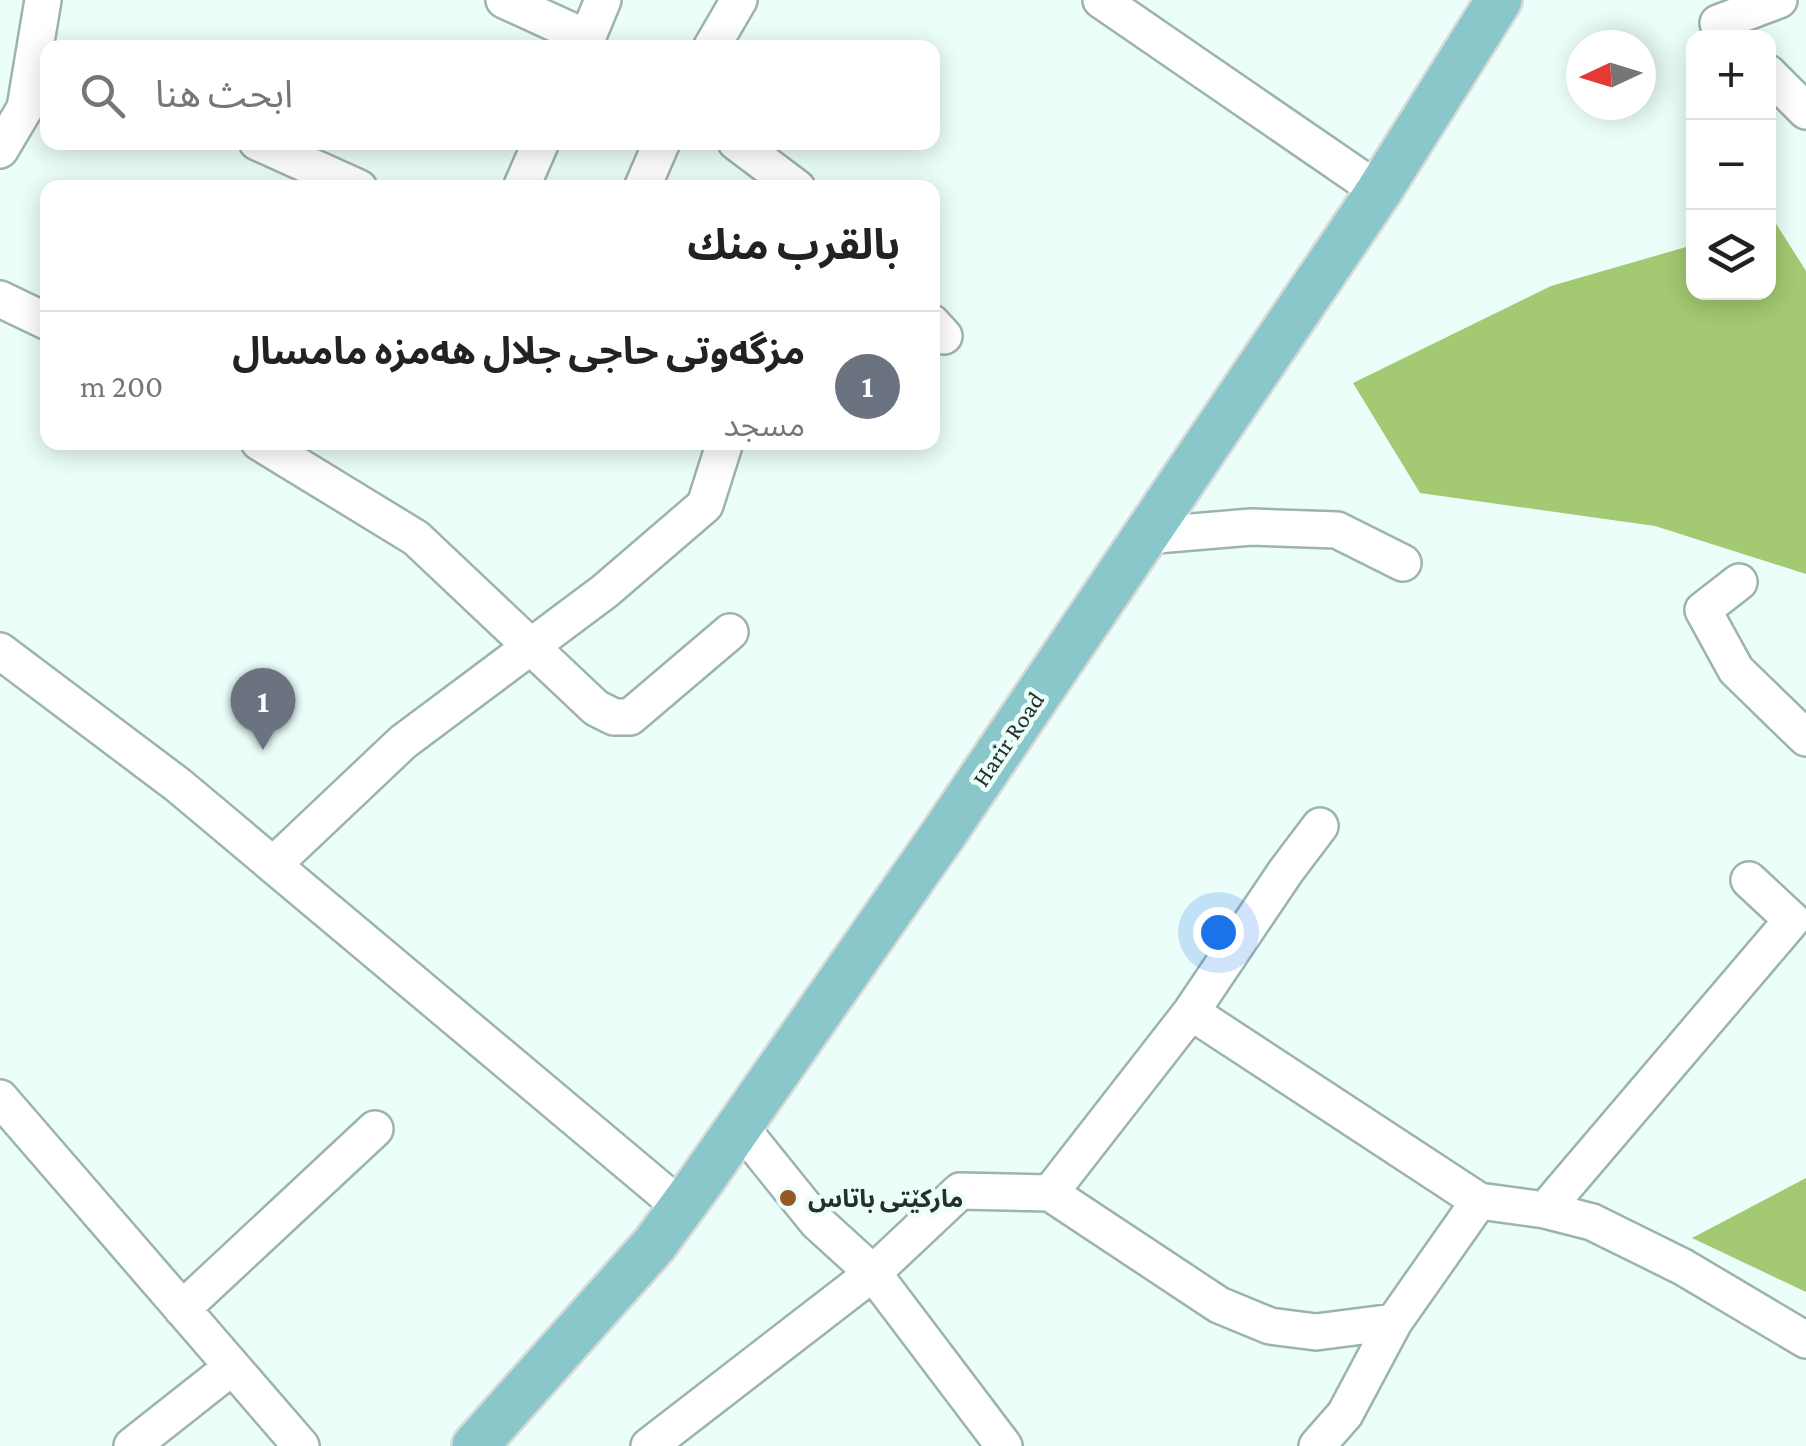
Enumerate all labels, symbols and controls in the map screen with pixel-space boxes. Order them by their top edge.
north arrow [1566,30,1656,120]
map controls [1686,30,1776,300]
button: + [1686,30,1776,120]
search box [40,40,940,150]
icon: search [75,68,130,123]
text: ابحث هنا [155,73,293,115]
button: − [1686,120,1776,210]
button: layers [1686,210,1776,300]
text: بالقرب منك [687,221,900,268]
text: مزگەوتی حاجی جلال هەمزە مامسال [232,330,805,372]
text: 200 m [80,368,163,404]
text: 1 [862,368,873,404]
text: مسجد [724,407,805,443]
pin: 1 [230,668,296,750]
street label: Harir Road [967,687,1049,791]
your location [1193,907,1244,958]
place label: مارکێتی باتاس [808,1185,963,1213]
marker: مارکێتی باتاس [777,1187,799,1209]

